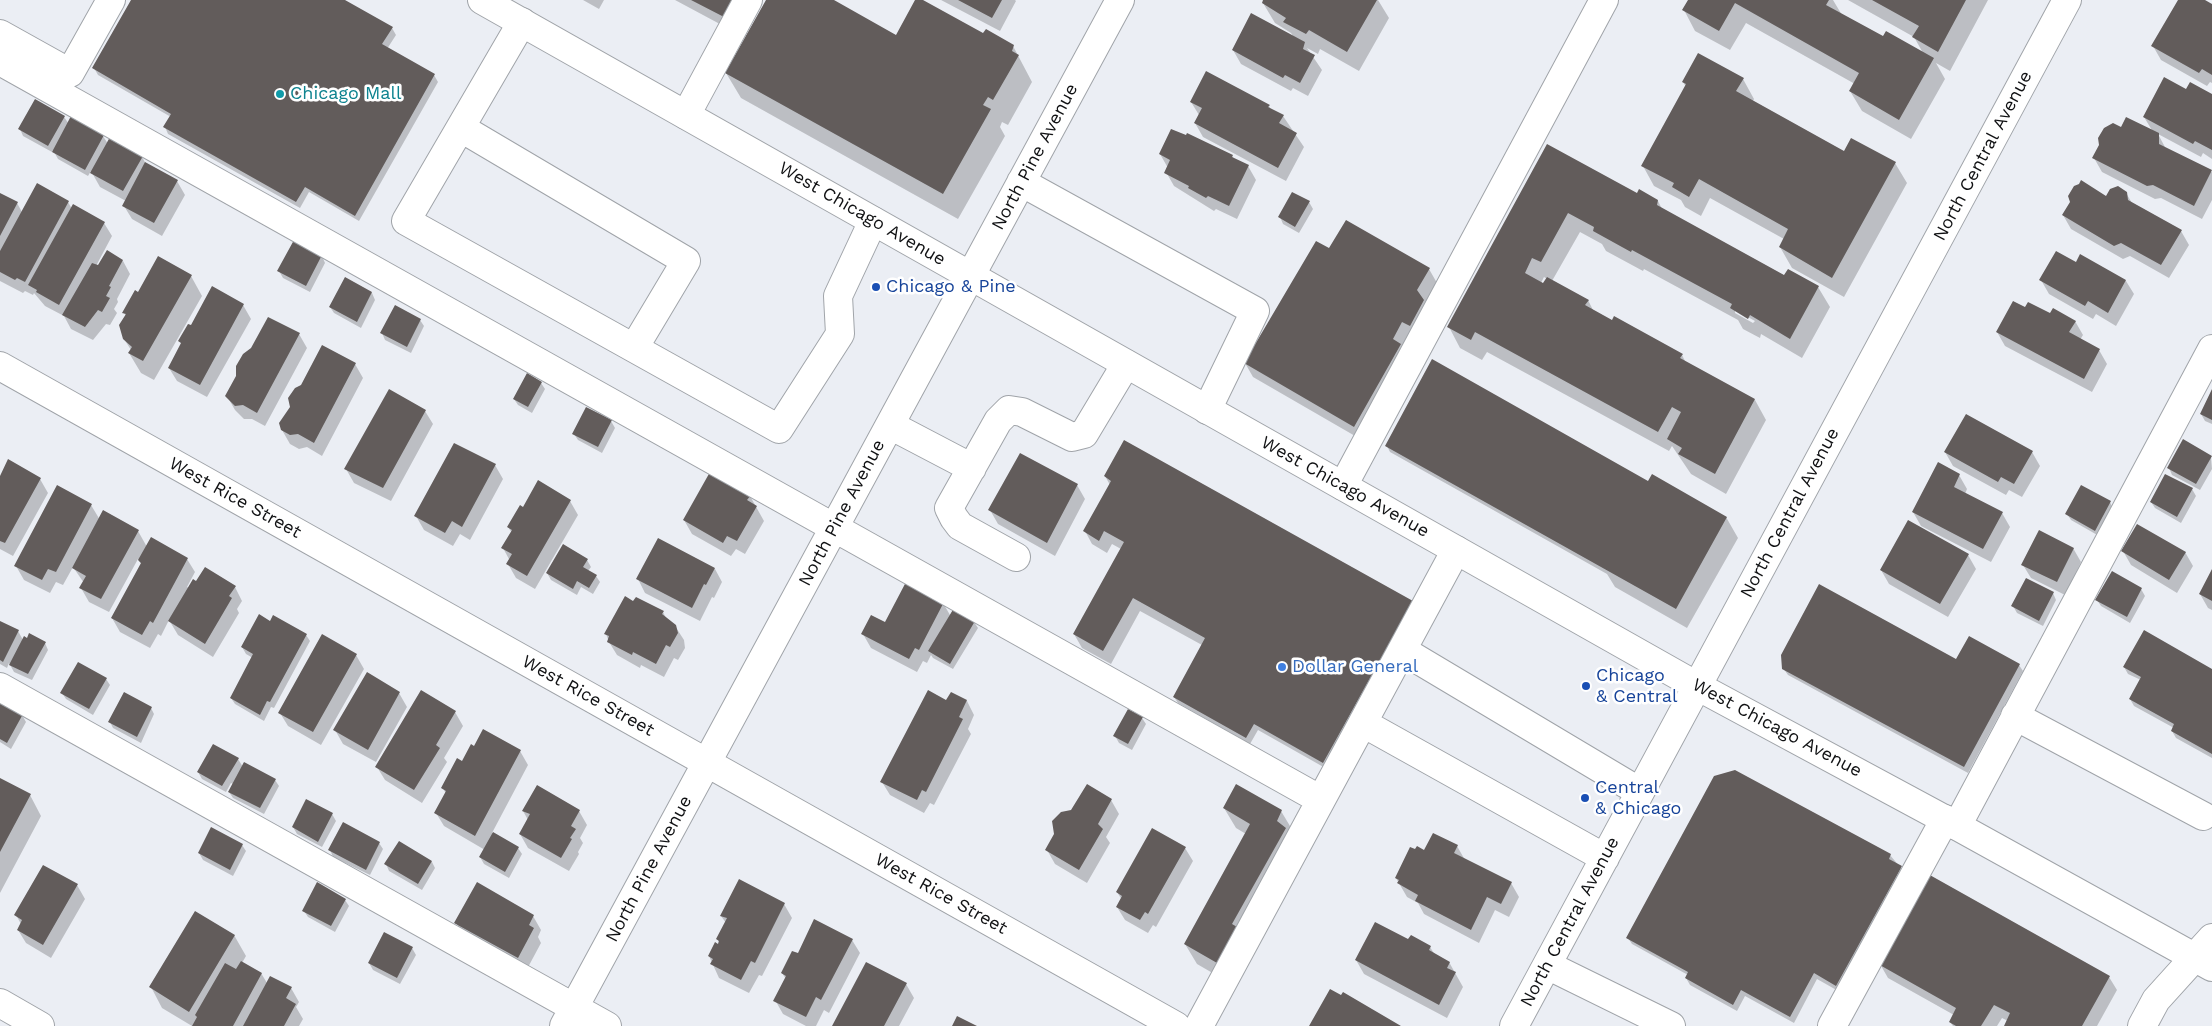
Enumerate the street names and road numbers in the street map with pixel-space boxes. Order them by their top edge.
street label: North Central Avenue [1929,67,2037,245]
street label: North Pine Avenue [987,80,1083,234]
street label: West Chicago Avenue [775,157,949,271]
street label: North Central Avenue [1736,424,1844,602]
street label: West Chicago Avenue [1257,432,1433,542]
street label: North Pine Avenue [794,436,890,590]
street label: West Rice Street [165,453,305,543]
street label: West Rice Street [518,651,658,741]
street label: West Chicago Avenue [1689,674,1865,782]
street label: North Pine Avenue [601,792,697,946]
street label: North Central Avenue [1516,833,1624,1011]
street label: West Rice Street [871,849,1011,939]

